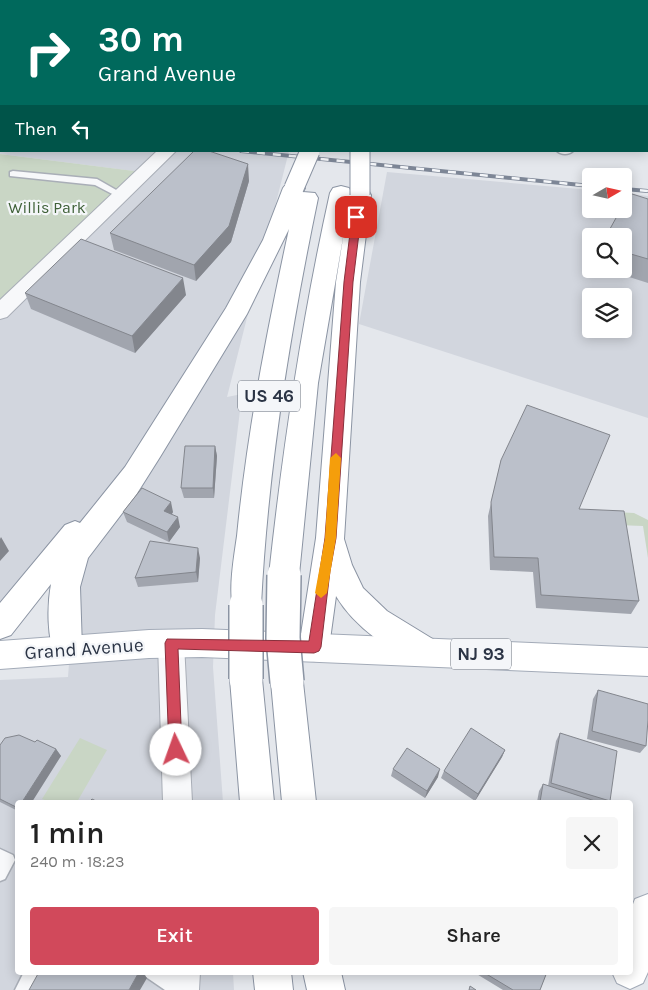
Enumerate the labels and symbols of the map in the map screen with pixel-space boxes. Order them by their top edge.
north arrow [582,168,632,218]
pin [335,196,377,238]
park label: Willis Park [8,198,86,217]
road number: US 46 [238,381,300,412]
street label: Grand Avenue [24,634,144,664]
road number: NJ 93 [451,639,511,670]
position arrow [149,723,201,775]

